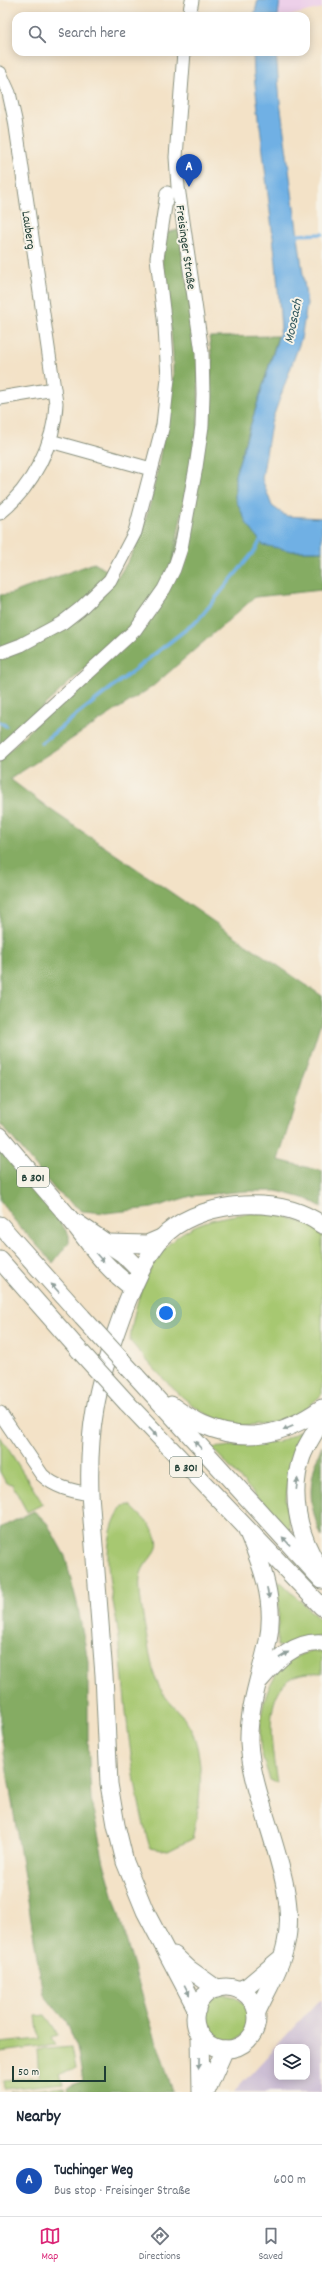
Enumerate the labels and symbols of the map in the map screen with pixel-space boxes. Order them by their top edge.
pin: A [176,154,202,187]
street label: Freisinger Straße [169,204,200,291]
street label: Lauberg [15,210,40,251]
water label: Moosach [279,297,309,346]
road number: B 301 [17,1167,49,1187]
one-way arrow [95,1253,104,1264]
one-way arrow [51,1283,60,1293]
your location [156,1303,176,1323]
one-way arrow [282,1425,294,1431]
one-way arrow [149,1427,158,1437]
one-way arrow [194,1440,203,1451]
road number: B 301 [170,1457,202,1477]
one-way arrow [294,1477,300,1490]
one-way arrow [282,1537,291,1546]
one-way arrow [266,1587,272,1599]
one-way arrow [279,1651,289,1659]
one-way arrow [184,1984,190,1995]
one-way arrow [196,2057,203,2069]
scale bar [12,2064,106,2083]

